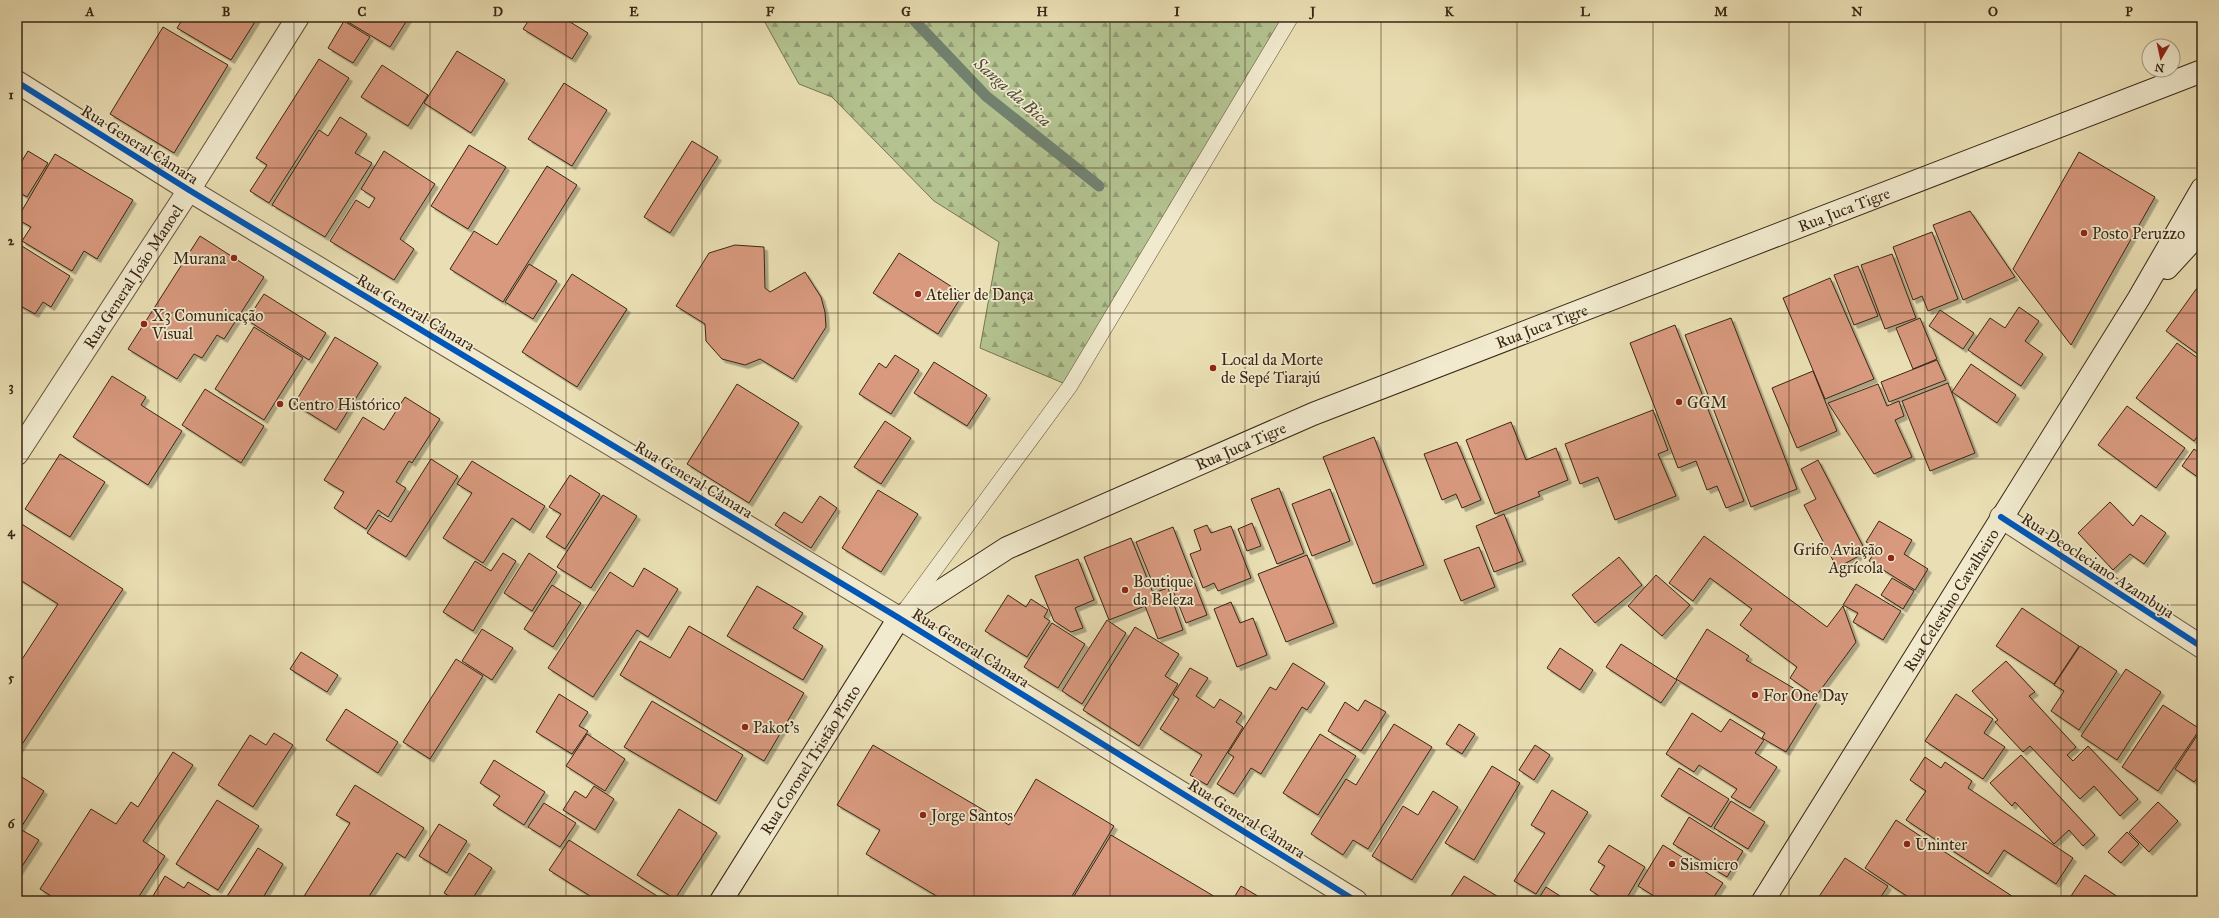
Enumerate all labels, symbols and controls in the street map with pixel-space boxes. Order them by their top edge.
text: A [85,4,95,20]
text: B [222,4,231,20]
text: C [358,4,367,20]
text: D [493,4,503,20]
text: E [629,4,639,20]
text: F [766,4,775,20]
text: G [901,4,911,20]
text: H [1036,4,1048,20]
text: I [1174,4,1180,20]
text: J [1308,4,1316,20]
text: K [1444,4,1454,20]
text: L [1580,4,1590,20]
text: M [1714,4,1728,20]
text: N [1851,4,1863,20]
text: O [1988,4,1998,20]
text: P [2125,4,2133,20]
north arrow [2141,38,2181,78]
water label: Sanga da Bica [969,52,1056,132]
text: N [2153,60,2165,75]
text: 1 [8,87,14,103]
street label: Rua General Câmara [78,101,202,188]
street label: Rua Juca Tigre [1795,183,1893,236]
street label: Rua General João Manoel [79,201,187,352]
place label: Posto Peruzzo [2092,224,2185,243]
marker: Posto Peruzzo [2079,228,2089,238]
text: 2 [8,233,15,249]
place label: Murana [173,249,226,268]
marker: Murana [229,253,239,263]
street label: Rua General Câmara [353,270,479,355]
place label: Atelier de Dança [925,285,1034,304]
marker: Atelier de Dança [913,289,923,299]
street label: Rua Juca Tigre [1493,300,1591,353]
place label: X3 Comunicação Visual [151,306,263,343]
marker: X3 Comunicação Visual [139,319,149,329]
place label: Local da Morte de Sepé Tiarajú [1221,350,1324,387]
marker: Local da Morte de Sepé Tiarajú [1208,363,1218,373]
text: 3 [8,379,14,395]
place label: GGM [1687,393,1727,412]
place label: Centro Histórico [288,395,401,414]
marker: GGM [1674,397,1684,407]
marker: Centro Histórico [275,399,285,409]
street label: Rua Juca Tigre [1193,418,1289,474]
street label: Rua General Câmara [631,437,757,522]
street label: Rua Deocleciano Azambuja [2018,509,2178,622]
text: 4 [7,524,15,540]
street label: Rua Celestino Cavalheiro [1900,525,2003,675]
place label: Grifo Aviação Agrícola [1793,540,1883,578]
marker: Grifo Aviação Agrícola [1886,553,1896,563]
place label: Boutique da Beleza [1133,572,1194,609]
marker: Boutique da Beleza [1120,585,1130,595]
street label: Rua General Câmara [909,604,1033,691]
text: 5 [8,670,15,686]
street label: Rua Coronel Tristão Pinto [756,682,864,838]
place label: For One Day [1763,686,1849,705]
marker: For One Day [1750,690,1760,700]
place label: Pakot's [753,718,800,737]
marker: Pakot's [740,722,750,732]
street label: Rua General Câmara [1185,775,1309,862]
place label: Jorge Santos [929,806,1013,826]
marker: Jorge Santos [918,810,928,820]
text: 6 [8,816,16,832]
place label: Uninter [1915,835,1967,854]
marker: Uninter [1902,839,1912,849]
place label: Sismicro [1680,855,1738,874]
marker: Sismicro [1667,859,1677,869]

